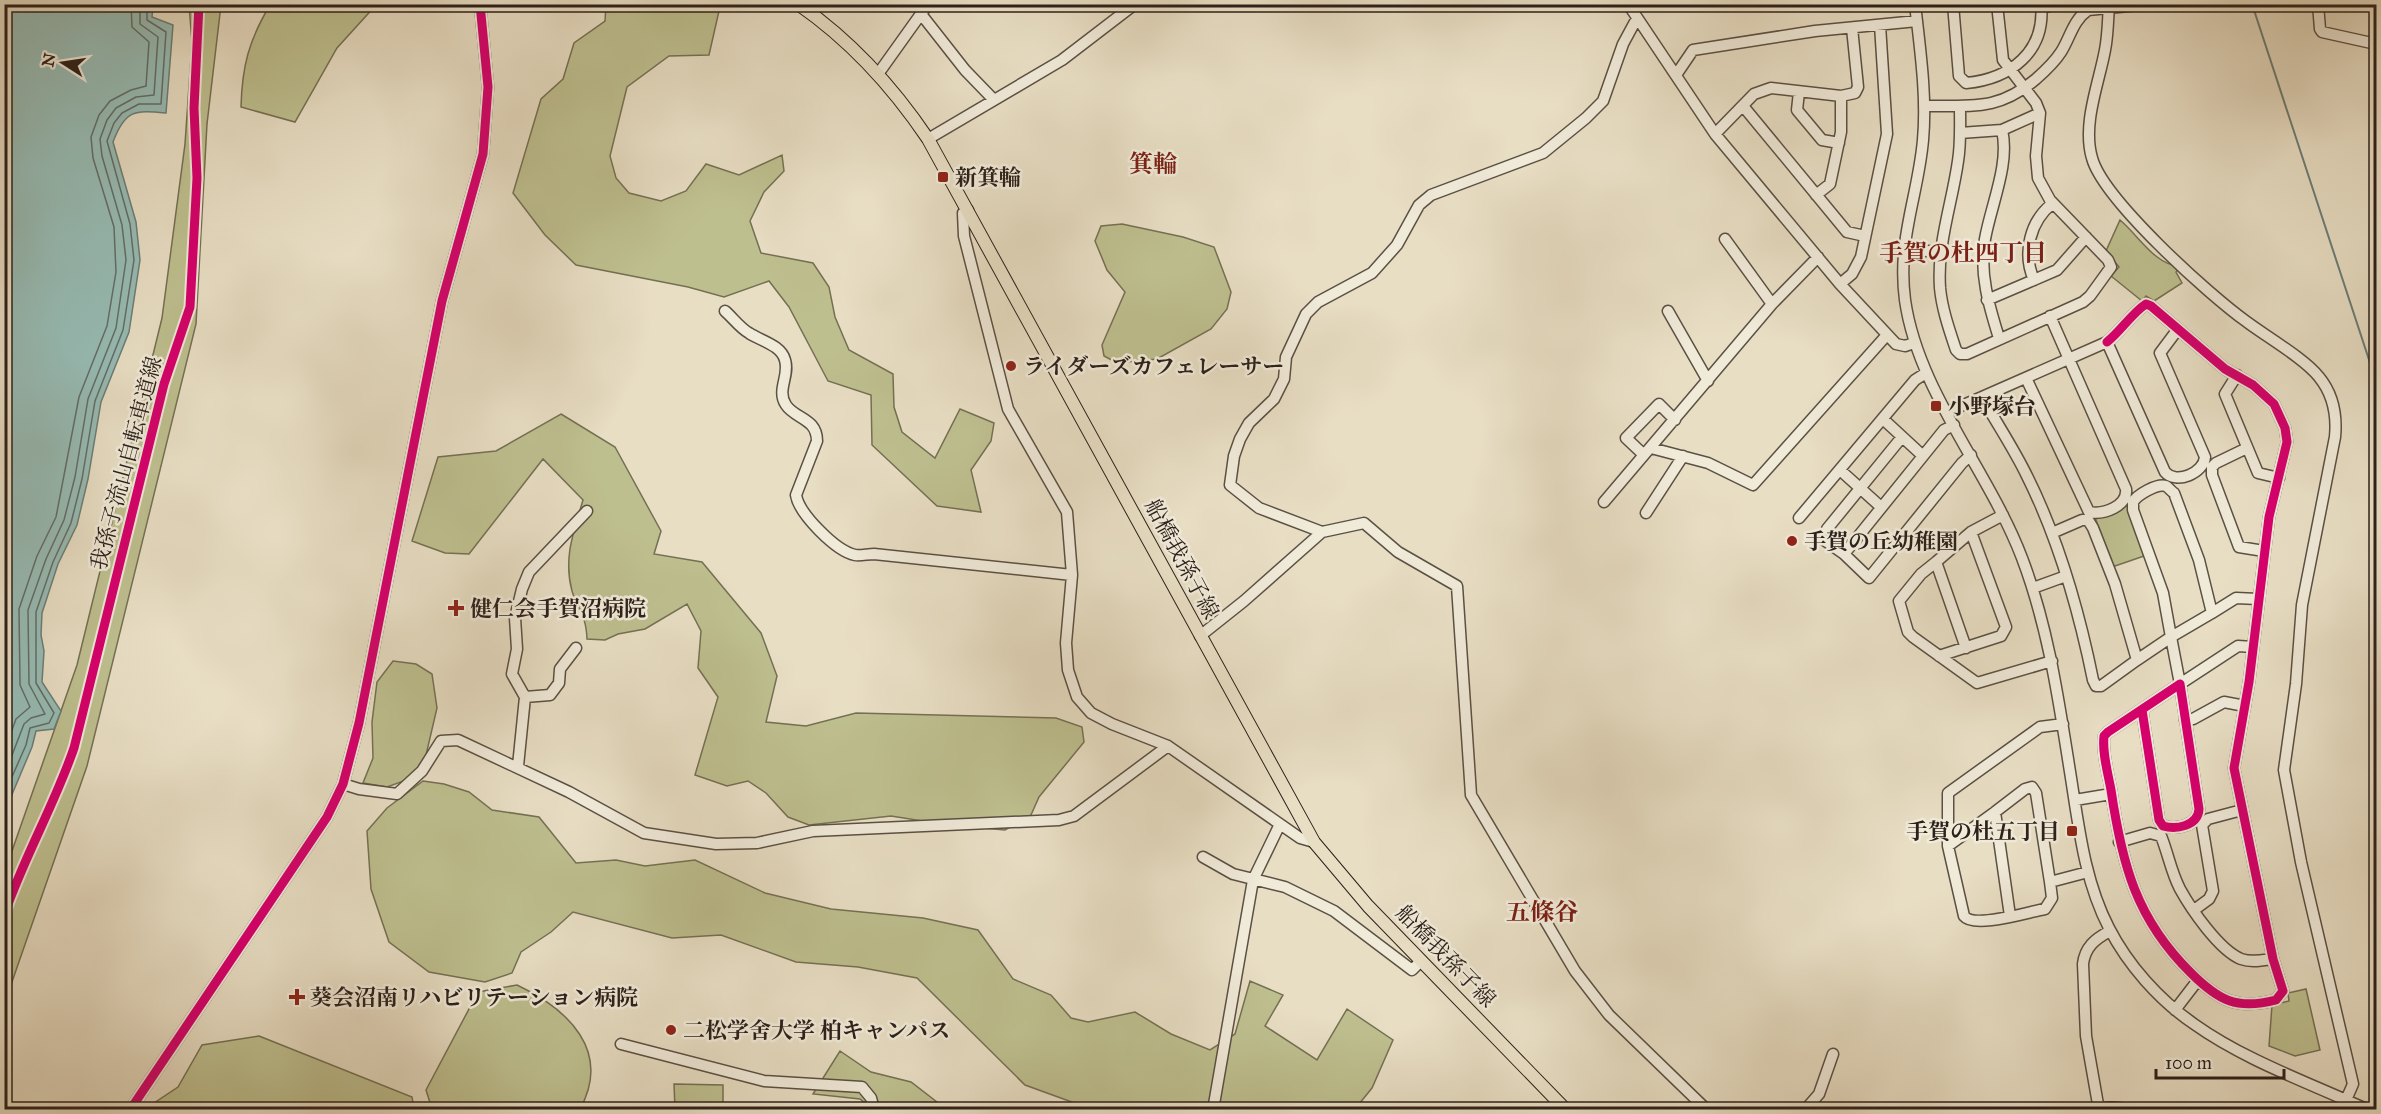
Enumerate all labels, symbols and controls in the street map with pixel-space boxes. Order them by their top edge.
north arrow [33,33,93,93]
text: N [38,51,60,69]
district label: 箕輪 [1129,149,1177,179]
place label: 新箕輪 [955,164,1021,191]
marker: 新箕輪 [936,170,950,184]
district label: 手賀の杜四丁目 [1879,238,2047,268]
street label: 我孫子流山自転車道線 [84,353,168,573]
place label: ライダーズカフェレーサー [1023,353,1284,380]
marker: ライダーズカフェレーサー [1004,359,1018,373]
place label: 小野塚台 [1948,393,2036,420]
marker: 小野塚台 [1929,399,1943,413]
street label: 船橋我孫子線 [1139,494,1225,624]
place label: 手賀の丘幼稚園 [1804,528,1958,555]
marker: 手賀の丘幼稚園 [1785,534,1799,548]
place label: 健仁会手賀沼病院 [470,595,646,622]
marker: 健仁会手賀沼病院 [447,599,465,617]
place label: 手賀の杜五丁目 [1906,818,2060,845]
marker: 手賀の杜五丁目 [2065,824,2079,838]
district label: 五條谷 [1506,897,1578,927]
street label: 船橋我孫子線 [1390,899,1502,1013]
place label: 葵会沼南リハビリテーション病院 [310,984,638,1011]
marker: 葵会沼南リハビリテーション病院 [288,988,306,1006]
place label: 二松学舍大学 柏キャンパス [683,1017,950,1044]
marker: 二松学舍大学 柏キャンパス [664,1023,678,1037]
scale bar [2156,1042,2284,1080]
text: 100 m [2165,1052,2212,1074]

